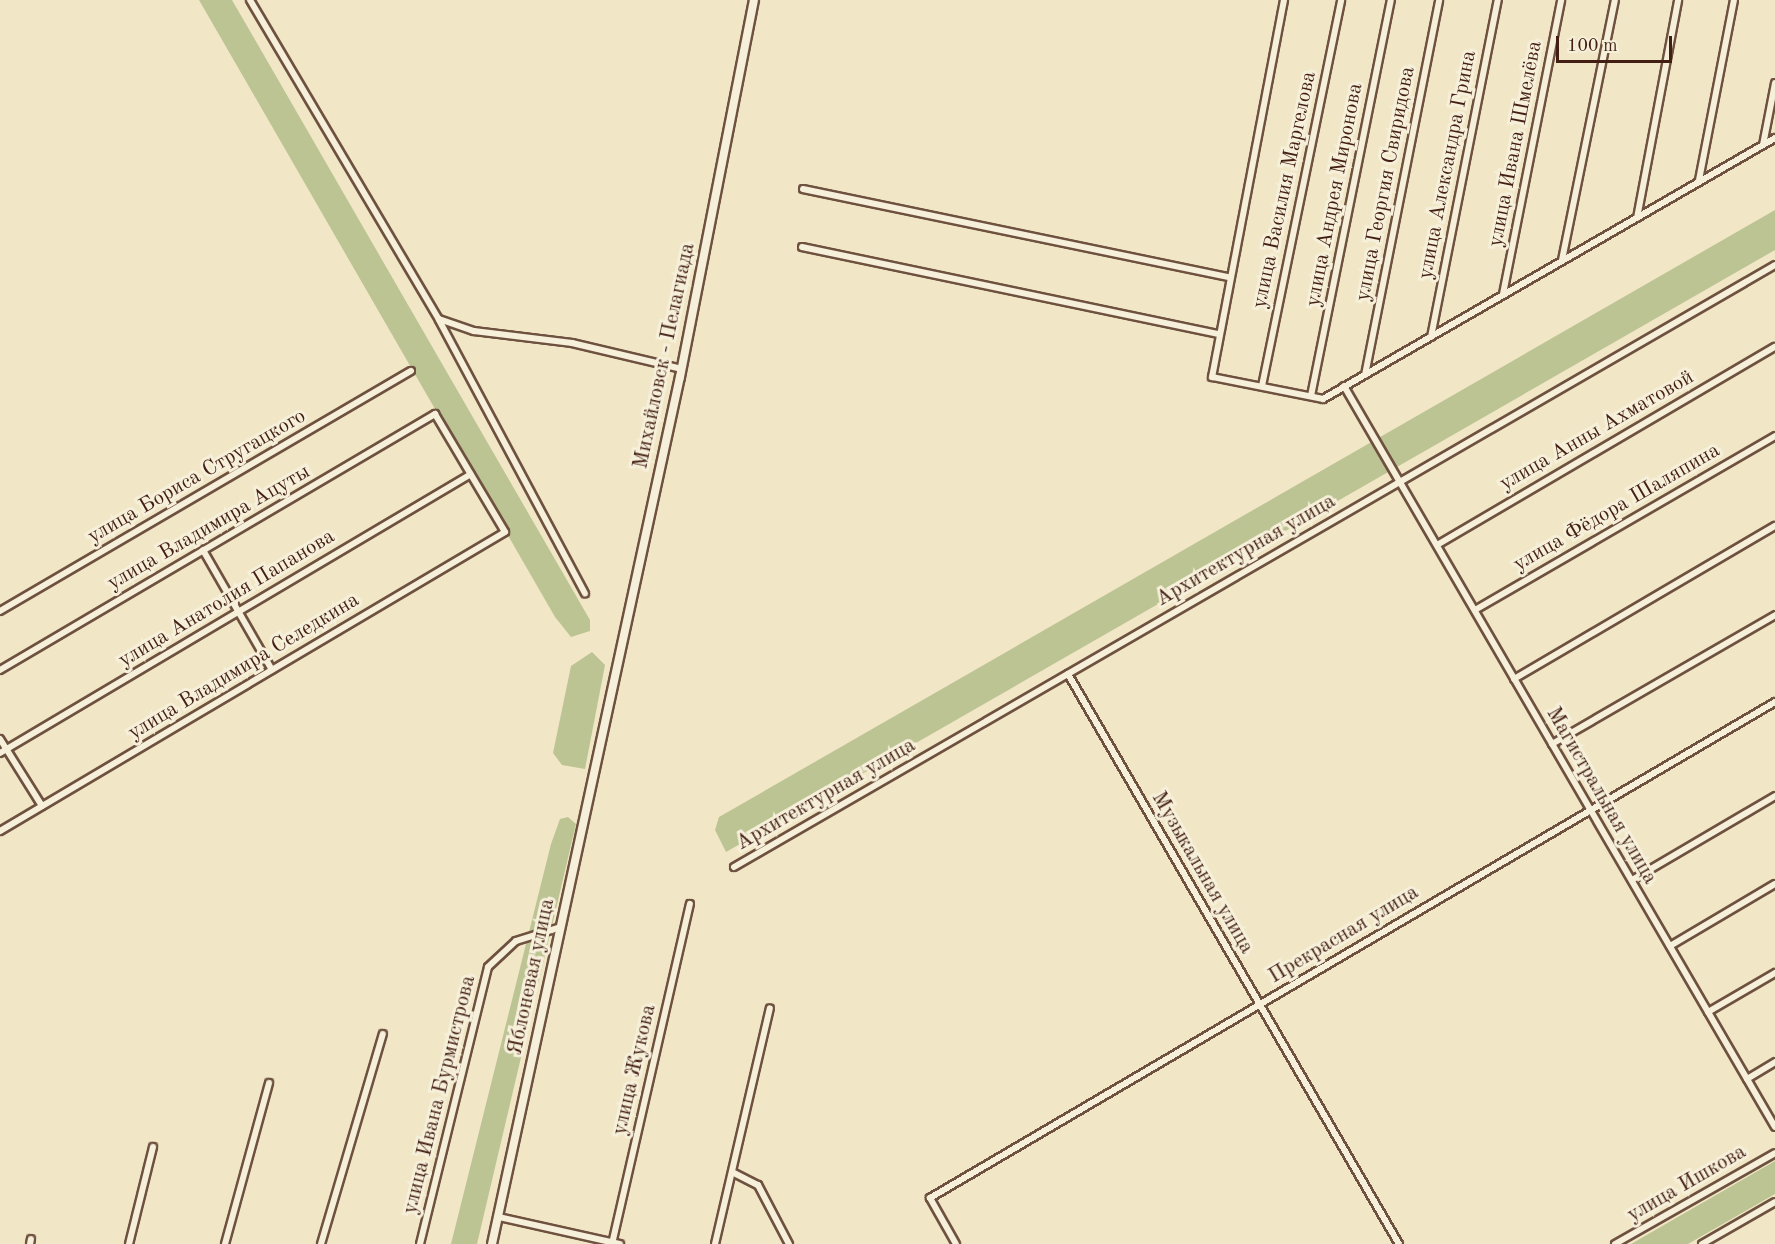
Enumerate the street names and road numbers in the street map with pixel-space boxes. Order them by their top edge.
street label: улица Ивана Шмелёва [1484,39,1548,249]
street label: улица Александра Грина [1413,48,1483,282]
street label: улица Георгия Свиридова [1351,64,1421,304]
street label: улица Василия Маргелова [1248,69,1322,311]
street label: улица Андрея Миронова [1301,81,1369,309]
street label: Михайловск - Пелагиада [629,241,701,471]
street label: улица Анны Ахматовой [1495,365,1699,497]
street label: улица Бориса Стругацкого [83,404,311,550]
street label: улица Фёдора Шаляпина [1509,438,1725,578]
street label: улица Владимира Ацуты [103,460,315,596]
street label: Архитектурная улица [1152,489,1340,613]
street label: улица Анатолия Папанова [114,524,340,674]
street label: улица Владимира Селедкина [124,588,364,746]
street label: Магистральная улица [1540,703,1662,889]
street label: Архитектурная улица [732,733,920,857]
street label: Музыкальная улица [1145,787,1259,959]
street label: Прекрасная улица [1264,880,1424,990]
street label: Яблоневая улица [503,896,561,1058]
street label: улица Ивана Бурмистрова [398,973,482,1217]
street label: улица Жукова [608,1002,662,1138]
street label: улица Ишкова [1623,1140,1751,1228]

